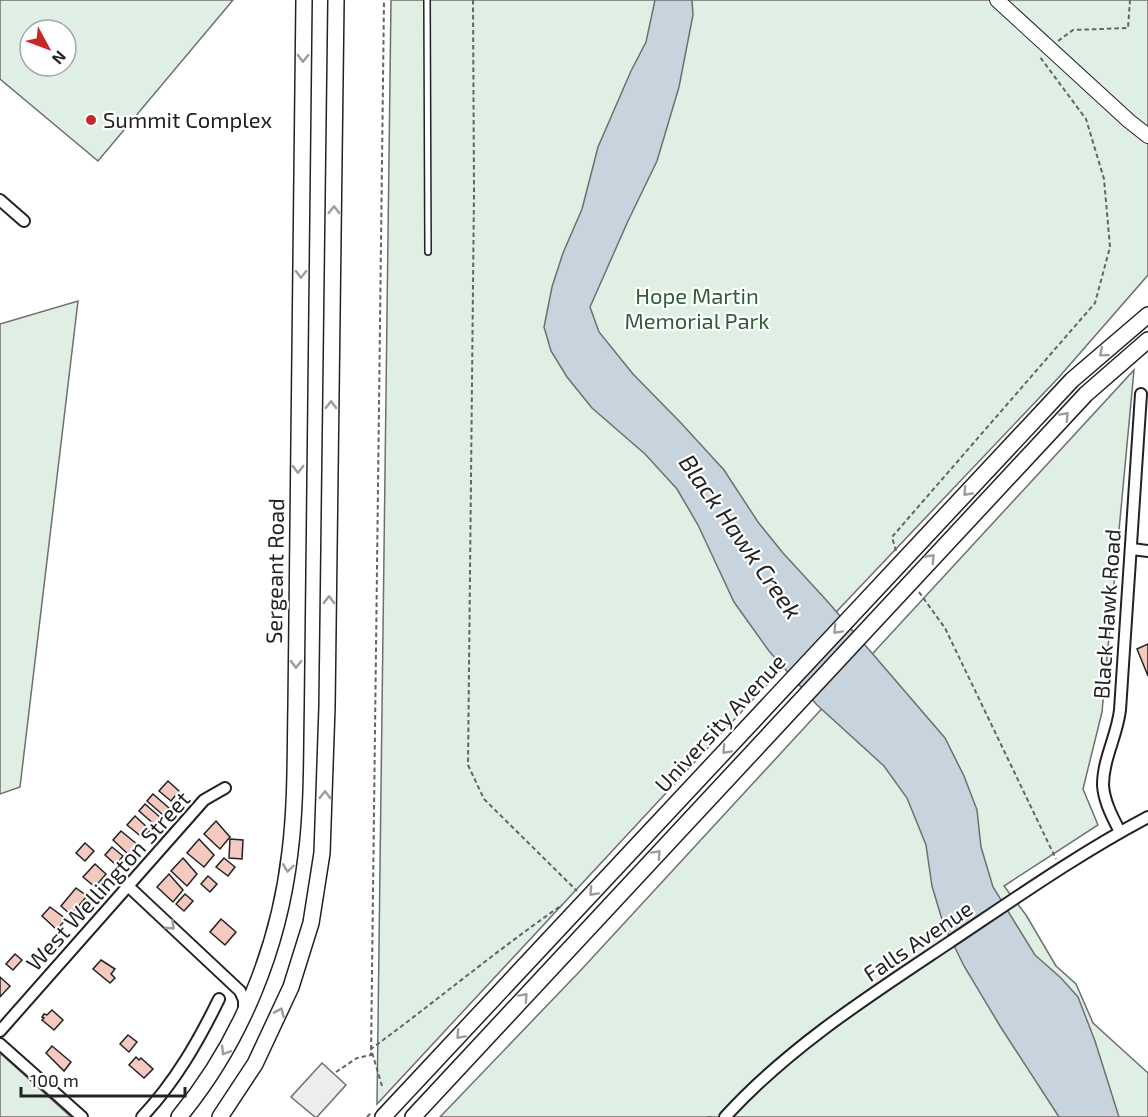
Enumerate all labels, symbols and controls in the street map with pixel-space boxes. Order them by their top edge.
north arrow [18,18,78,78]
text: N [49,48,71,69]
one-way arrow [297,54,309,63]
place label: Summit Complex [103,106,273,132]
marker: Summit Complex [84,113,98,127]
one-way arrow [327,205,340,214]
one-way arrow [295,270,307,279]
park label: Hope Martin Memorial Park [624,282,770,333]
one-way arrow [1099,346,1110,357]
one-way arrow [325,400,337,409]
one-way arrow [1058,412,1069,423]
water label: Black Hawk Creek [674,448,809,624]
one-way arrow [292,465,305,474]
one-way arrow [963,485,974,496]
street label: Sergeant Road [260,498,288,644]
street label: Black Hawk Road [1087,528,1125,700]
one-way arrow [924,554,935,565]
one-way arrow [323,595,335,604]
one-way arrow [834,623,845,634]
street label: University Avenue [649,648,790,797]
one-way arrow [290,660,302,669]
one-way arrow [722,742,733,753]
street label: West Wellington Street [20,785,195,975]
one-way arrow [319,790,331,799]
one-way arrow [650,851,661,861]
one-way arrow [283,864,295,873]
one-way arrow [589,885,600,896]
street label: Falls Avenue [858,894,977,986]
one-way arrow [163,919,174,930]
one-way arrow [517,994,528,1004]
one-way arrow [273,1007,285,1018]
one-way arrow [456,1028,467,1039]
one-way arrow [220,1045,232,1055]
scale bar [21,1060,184,1098]
text: 100 m [30,1069,79,1091]

